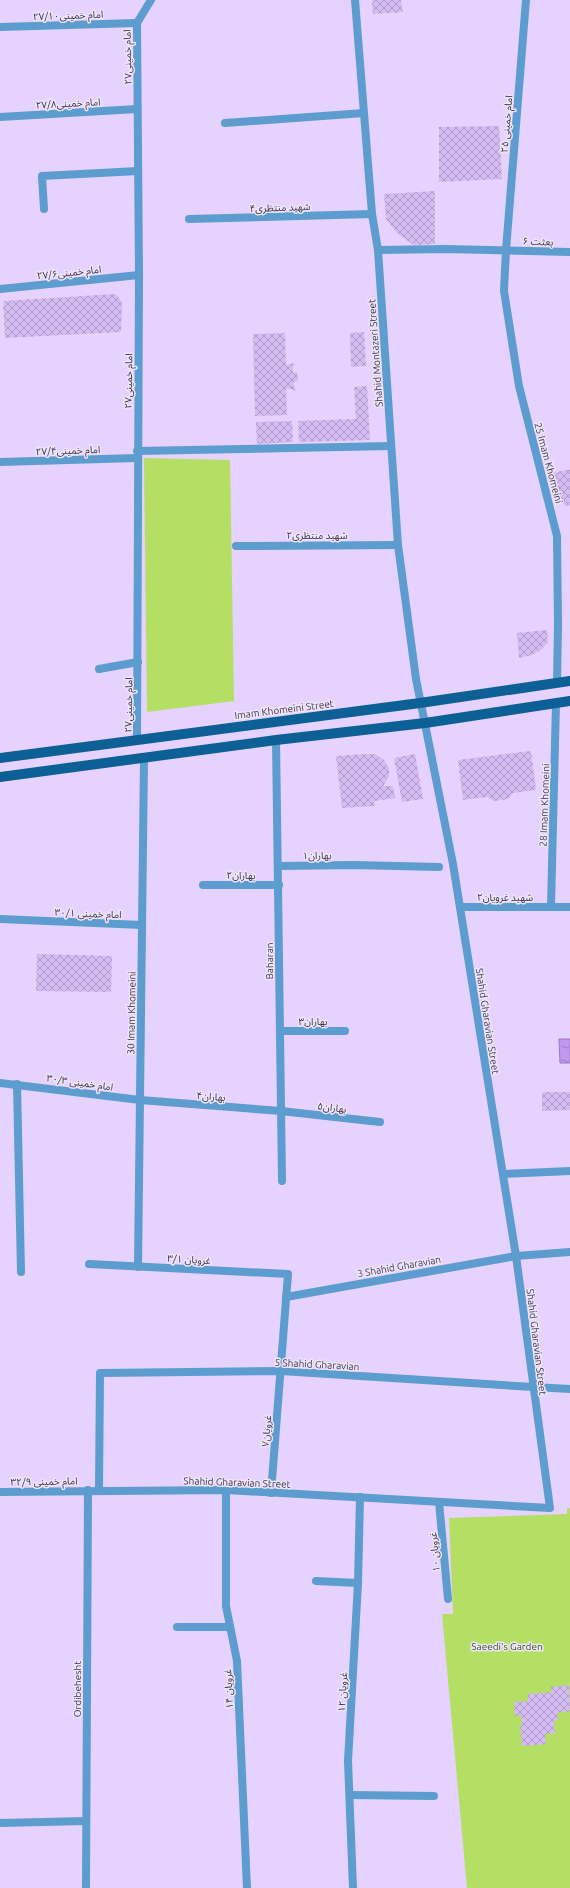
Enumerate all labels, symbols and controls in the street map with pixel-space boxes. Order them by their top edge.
street label: امام خمینی۲۷/۱۰ [33,9,104,25]
street label: امام خمینی۲۷ [122,29,136,85]
street label: امام خمینی ۲۵ [499,95,517,153]
street label: امام خمینی۲۷/۸ [35,96,101,114]
street label: شهید منتظری۴ [249,201,311,215]
street label: بعثت ۶ [523,235,554,248]
street label: امام خمینی۲۷/۶ [36,264,102,284]
street label: Shahid Montazeri Street [366,299,385,407]
street label: امام خمینی۲۷ [123,353,137,409]
street label: 25 Imam Khomeini [532,422,565,505]
street label: امام خمینی۲۷/۴ [35,444,101,460]
street label: شهید منتظری۲ [286,530,348,542]
street label: امام خمینی۲۷ [123,677,137,733]
street label: Imam Khomeini Street [234,698,334,721]
street label: 28 Imam Khomeini [538,763,551,847]
street label: بهاران۱ [302,850,332,862]
street label: بهاران۲ [226,870,256,882]
street label: شهید غرویان۲ [477,892,533,904]
street label: امام خمینی ۳۰/۱ [54,907,122,923]
street label: Baharan [264,943,275,979]
street label: Shahid Gharavian Street [474,967,501,1075]
street label: 30 Imam Khomeini [125,971,138,1055]
street label: بهاران۳ [298,1016,328,1028]
street label: امام خمینی ۳۰/۳ [46,1072,114,1096]
street label: بهاران۴ [196,1090,226,1104]
street label: بهاران۵ [317,1100,347,1116]
street label: غرویان ۳/۱ [167,1253,211,1267]
street label: 3 Shahid Gharavian [356,1254,442,1279]
street label: Shahid Gharavian Street [525,1288,548,1396]
street label: 5 Shahid Gharavian [274,1357,360,1372]
street label: غرویان۷ [260,1415,274,1448]
street label: امام خمینی ۳۲/۹ [10,1475,78,1491]
street label: Shahid Gharavian Street [183,1475,291,1490]
street label: غرویان ۱۰ [427,1531,443,1572]
park label: Saeedi's Garden [471,1641,543,1652]
street label: Ordibehesht [72,1661,83,1717]
street label: غرویان ۱۴ [222,1669,236,1709]
street label: غرویان ۱۲ [336,1672,350,1712]

